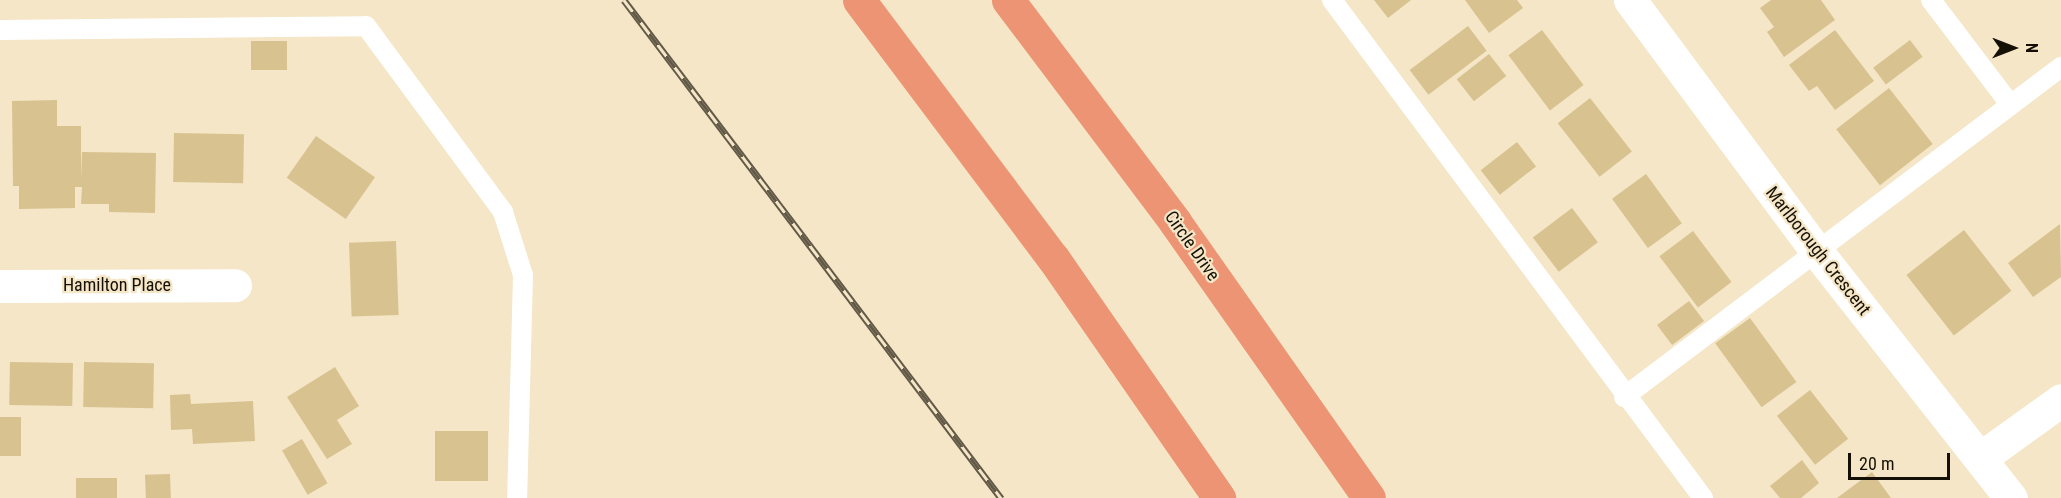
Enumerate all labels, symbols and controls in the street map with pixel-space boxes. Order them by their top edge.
north arrow [1983,18,2043,78]
text: N [2022,43,2041,53]
street label: Marlborough Crescent [1761,182,1875,320]
street label: Circle Drive [1160,207,1224,285]
street label: Hamilton Place [63,274,171,296]
scale bar [1851,441,1953,479]
text: 20 m [1859,453,1894,474]

